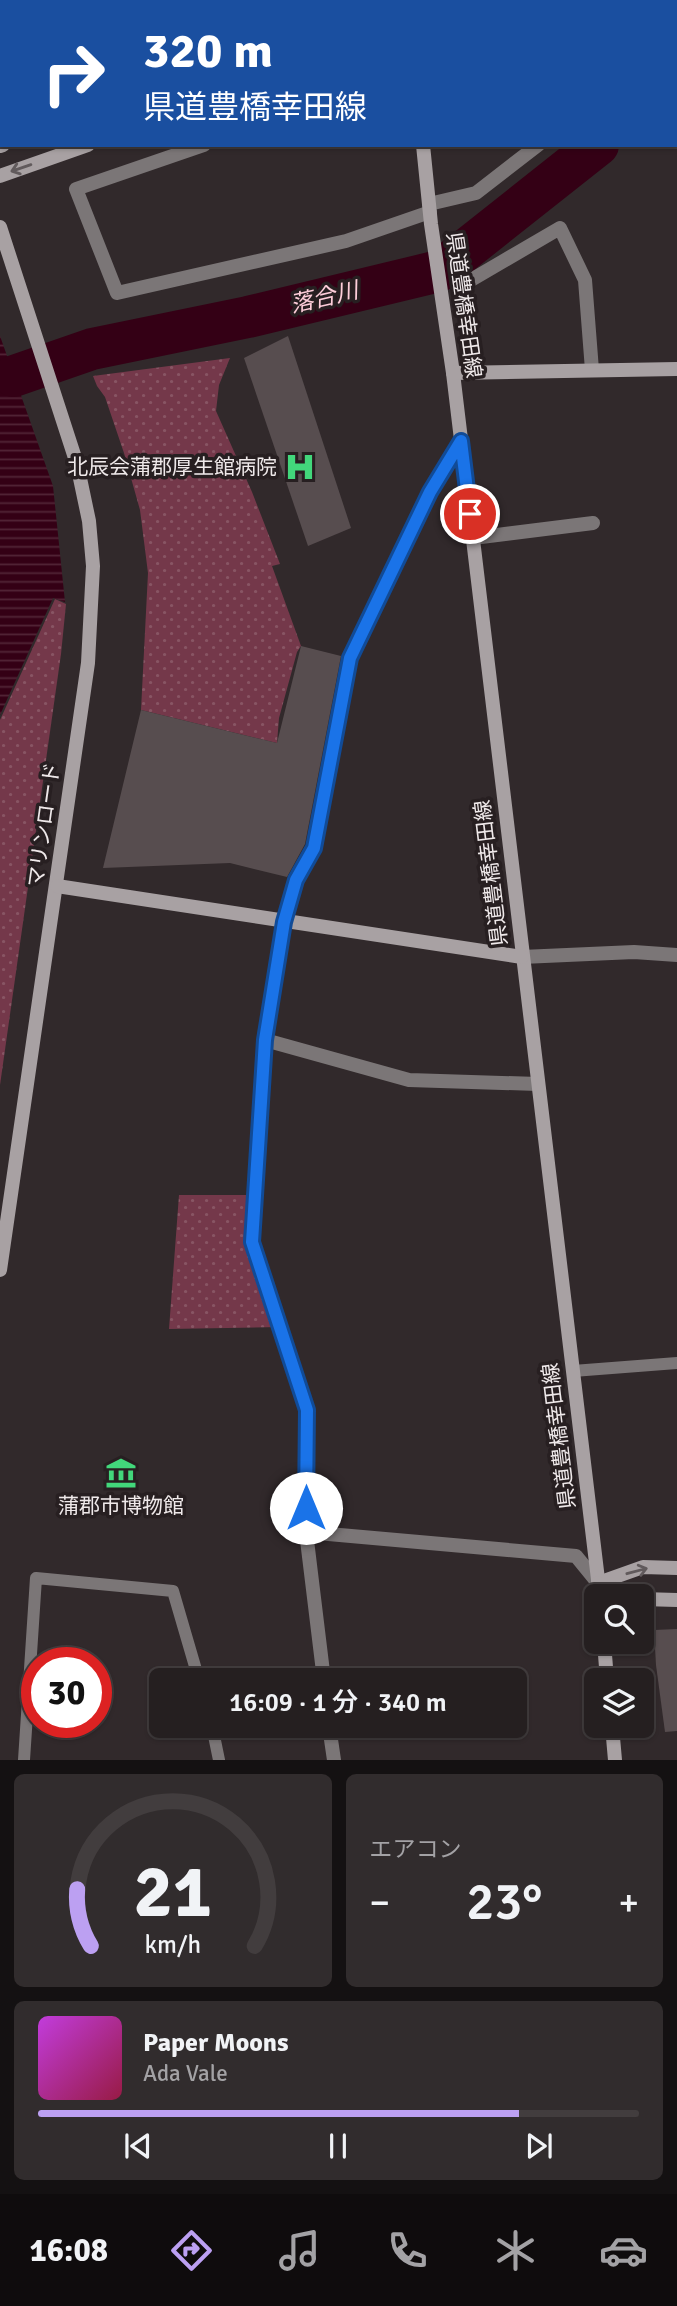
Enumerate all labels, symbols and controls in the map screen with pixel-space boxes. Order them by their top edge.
text: 320 m [143,21,273,81]
icon: right [28,28,119,119]
text: 県道豊橋幸田線 [143,88,367,127]
one-way arrow [11,163,32,176]
street label: 県道豊橋幸田線 [441,230,487,380]
water label: 落合川 [287,275,364,319]
hospital icon: 北辰会蒲郡厚生館病院 [283,450,317,484]
place label: 北辰会蒲郡厚生館病院 [67,454,277,480]
pin [440,484,500,544]
icon: arrive [451,495,489,533]
street label: マリンロード [22,761,66,889]
street label: 県道豊橋幸田線 [469,798,513,948]
street label: 県道豊橋幸田線 [537,1361,581,1511]
museum icon: 蒲郡市博物館 [104,1456,138,1490]
position arrow [269,1471,343,1545]
place label: 蒲郡市博物館 [58,1493,184,1519]
one-way arrow [626,1563,648,1576]
map controls [584,1584,654,1738]
button: search [584,1584,654,1654]
speed limit sign: 30 [21,1647,112,1738]
button: layers [584,1668,654,1738]
text: 16:09 · 1 分 · 340 m [229,1687,447,1719]
text: エアコン [370,1835,462,1864]
text: 21 [133,1849,212,1938]
text: 23° [466,1870,542,1934]
text: − [370,1879,390,1926]
text: + [618,1879,639,1926]
text: km/h [144,1929,201,1960]
text: Paper Moons [143,2027,289,2059]
text: Ada Vale [143,2059,228,2088]
icon: previous [119,2127,157,2165]
icon: pause [319,2127,357,2165]
icon: next [520,2127,558,2165]
icon: directions [167,2226,216,2275]
icon: music [275,2226,324,2275]
icon: phone [383,2226,432,2275]
icon: climate [491,2226,540,2275]
icon: car [599,2226,648,2275]
text: 16:08 [29,2231,108,2270]

